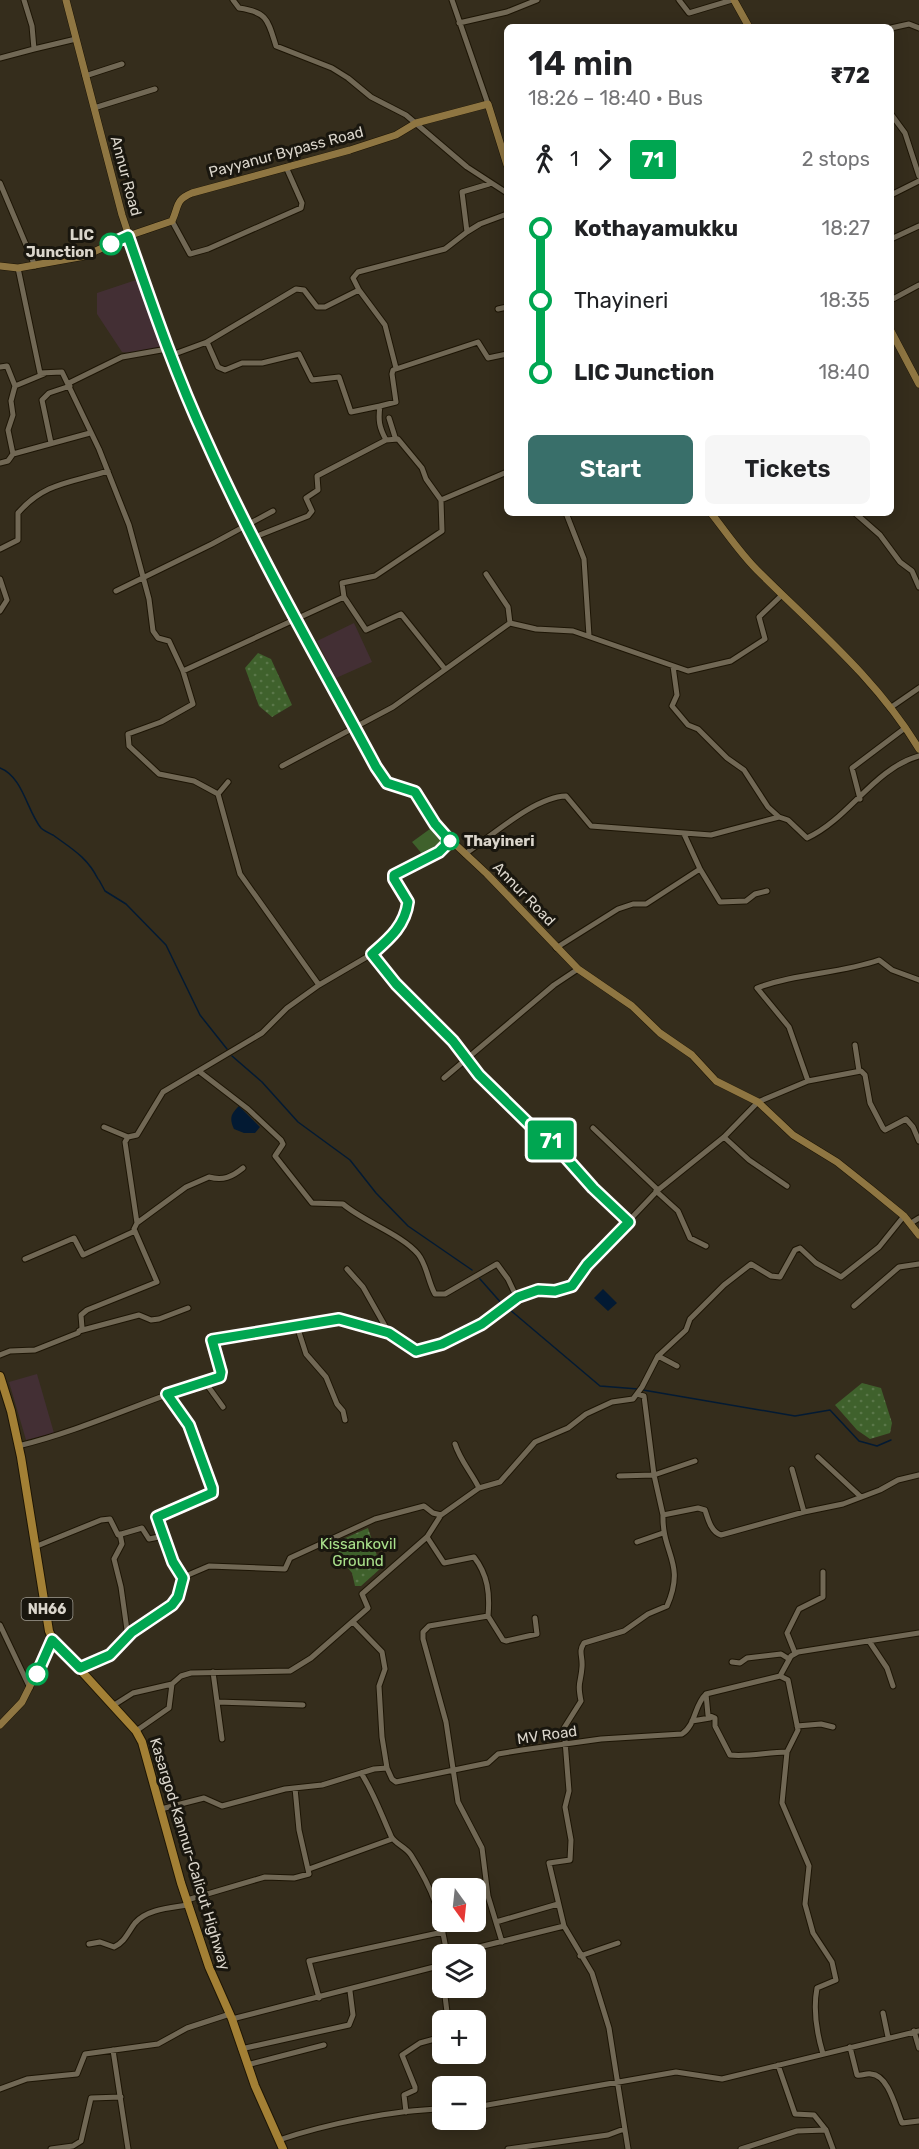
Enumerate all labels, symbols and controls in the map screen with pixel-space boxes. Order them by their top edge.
text: 14 min [528,44,633,83]
text: ₹72 [830,62,870,89]
text: 18:26 – 18:40 · Bus [528,86,703,110]
street label: Payyanur Bypass Road [207,123,365,181]
street label: Annur Road [107,134,145,218]
icon: walk [528,143,561,176]
icon: forward [588,143,621,176]
text: 1 [570,147,579,171]
text: 71 [642,147,664,172]
text: 2 stops [802,147,870,171]
text: Kothayamukku [574,215,738,242]
text: 18:27 [822,216,870,240]
place label: LIC Junction [26,226,94,261]
marker: LIC Junction [100,233,122,255]
text: Thayineri [574,287,668,314]
text: 18:35 [820,288,870,312]
text: LIC Junction [574,359,715,386]
text: 18:40 [818,360,870,384]
button: Start [528,435,693,504]
button: Tickets [705,435,870,504]
marker: Thayineri [441,832,459,850]
place label: Thayineri [464,832,534,850]
street label: Annur Road [489,858,559,930]
line badge: 71 [524,1120,578,1160]
text: 71 [540,1128,562,1153]
park label: Kissankovil Ground [320,1535,396,1570]
road number: NH66 [22,1598,72,1620]
unlabelled marker [26,1663,48,1685]
street label: MV Road [516,1722,578,1748]
street label: Kasargod-Kannur-Calicut Highway [146,1736,234,1972]
north arrow [432,1878,486,1932]
map controls [432,1878,486,2130]
button: layers [432,1944,486,1998]
button: + [432,2010,486,2064]
button: − [432,2076,486,2130]

